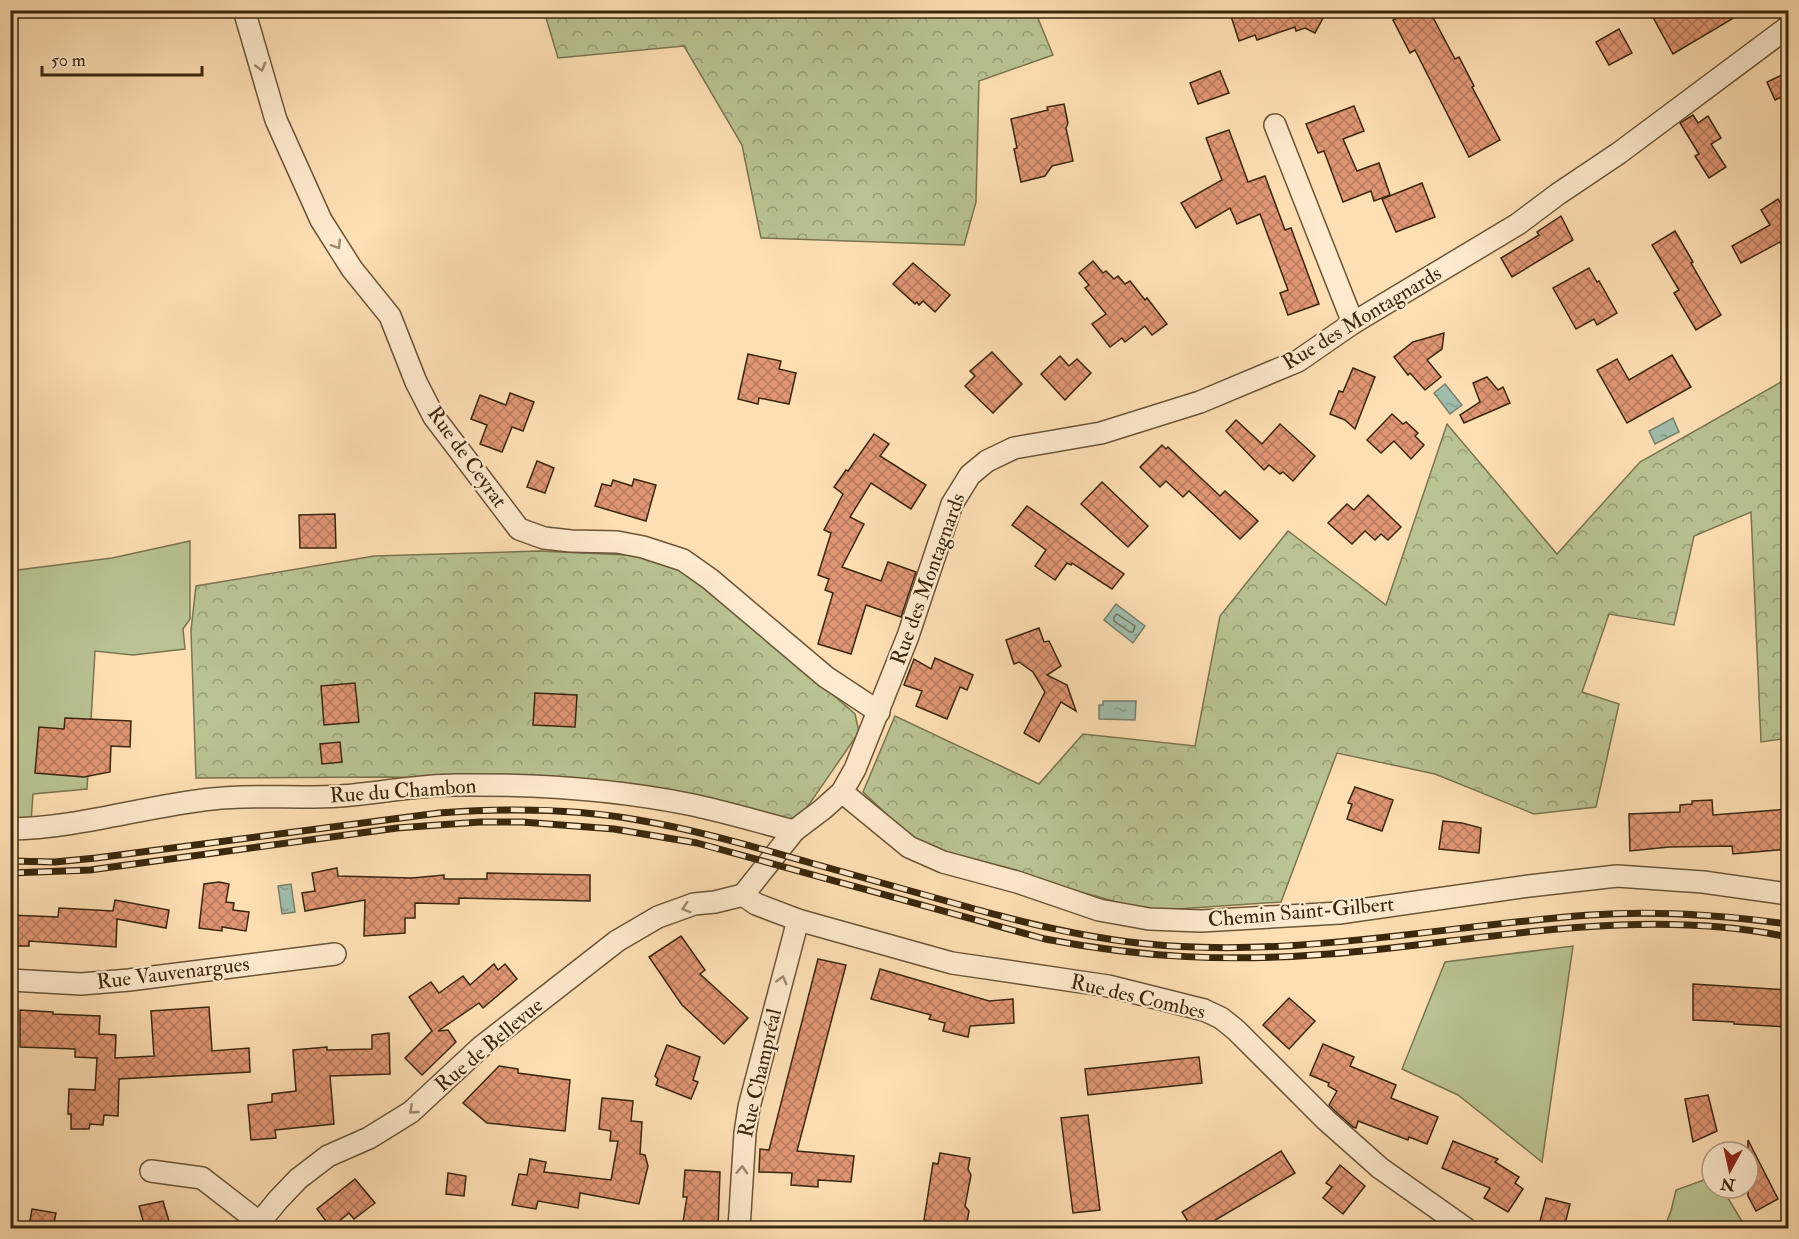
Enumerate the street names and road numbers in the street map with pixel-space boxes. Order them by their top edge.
street label: Rue des Montagnards [1278,260,1446,376]
street label: Rue de Ceyrat [421,401,513,513]
street label: Rue des Montagnards [884,489,972,669]
street label: Rue du Chambon [329,772,477,810]
street label: Chemin Saint-Gilbert [1207,890,1395,934]
street label: Rue Vauvenargues [95,950,251,996]
street label: Rue des Combes [1068,968,1208,1026]
street label: Rue de Bellevue [429,992,549,1098]
street label: Rue Champréal [732,1005,788,1140]

